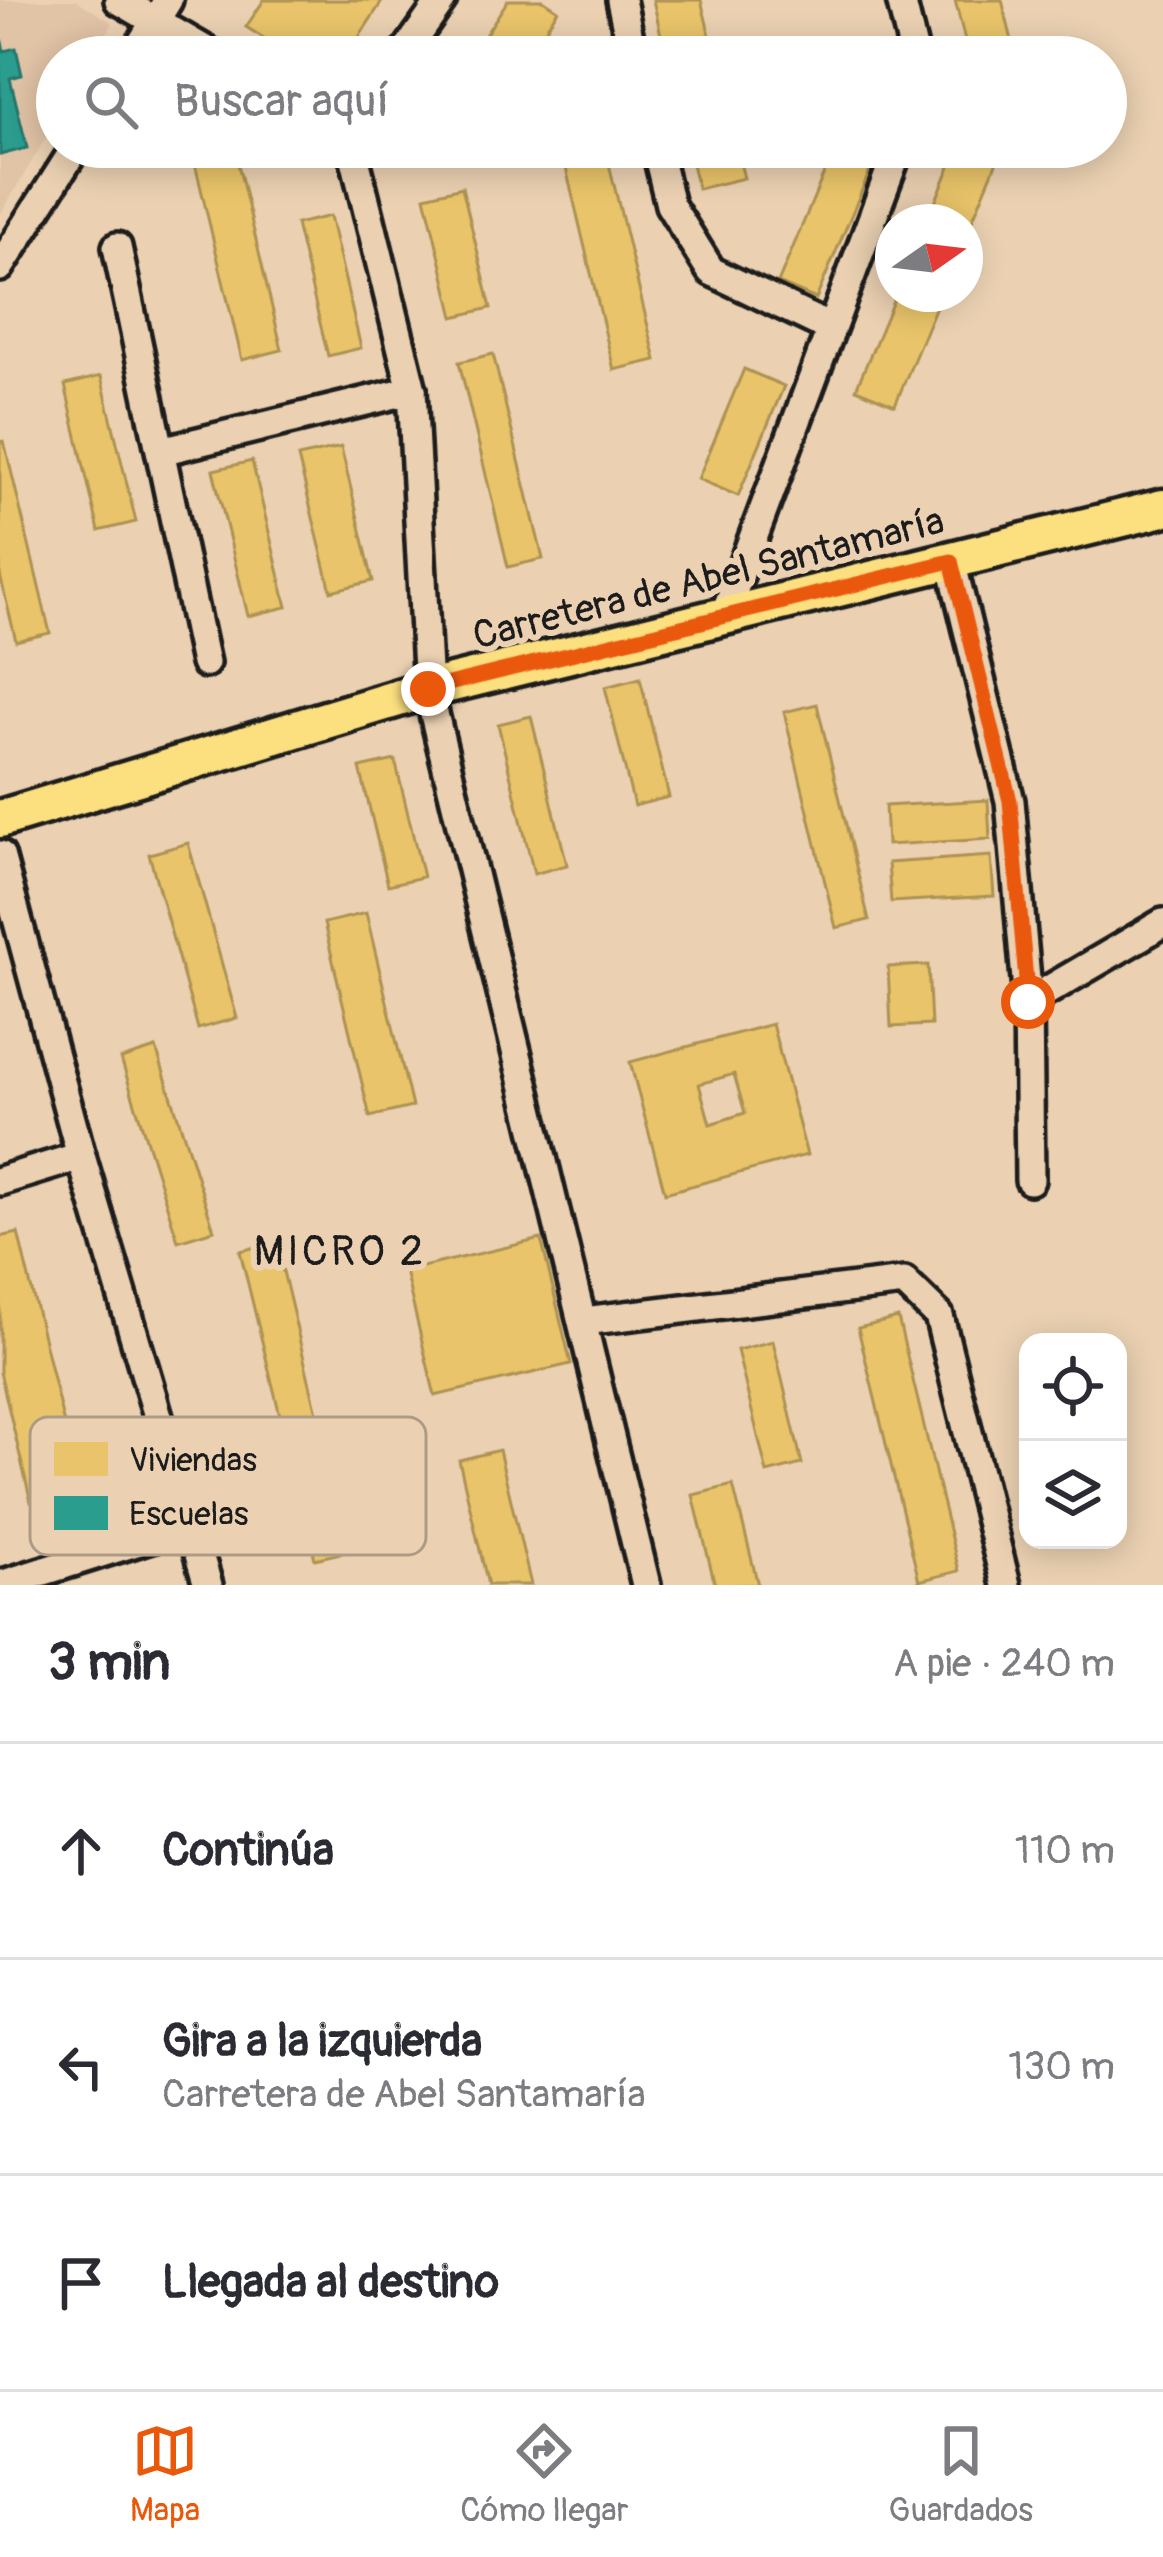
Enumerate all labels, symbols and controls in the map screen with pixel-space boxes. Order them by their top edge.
search box [36,36,1127,168]
icon: search [78,69,144,135]
text: Buscar aquí [174,74,389,130]
north arrow [875,204,983,312]
street label: Carretera de Abel Santamaría [468,496,949,661]
route end [401,662,455,716]
route start [1001,975,1055,1029]
district label: MICRO 2 [254,1226,426,1278]
map controls [1019,1333,1127,1549]
button: locate [1019,1333,1127,1441]
legend [30,1417,426,1555]
text: Viviendas [129,1440,257,1481]
button: layers [1019,1441,1127,1549]
text: Escuelas [129,1494,249,1535]
text: 3 min [48,1631,170,1695]
text: A pie · 240 m [893,1639,1115,1688]
icon: ahead [48,1818,114,1884]
text: Continúa [162,1823,334,1879]
text: 110 m [1015,1826,1115,1875]
text: Gira a la izquierda [162,2014,482,2070]
icon: left [48,2034,114,2100]
text: 130 m [1008,2042,1115,2091]
text: Carretera de Abel Santamaría [162,2070,646,2119]
icon: arrive [48,2250,114,2316]
text: Llegada al destino [162,2255,499,2311]
tab: Mapa [130,2418,200,2531]
tab: Cómo llegar [460,2418,628,2531]
tab: Guardados [889,2418,1033,2531]

